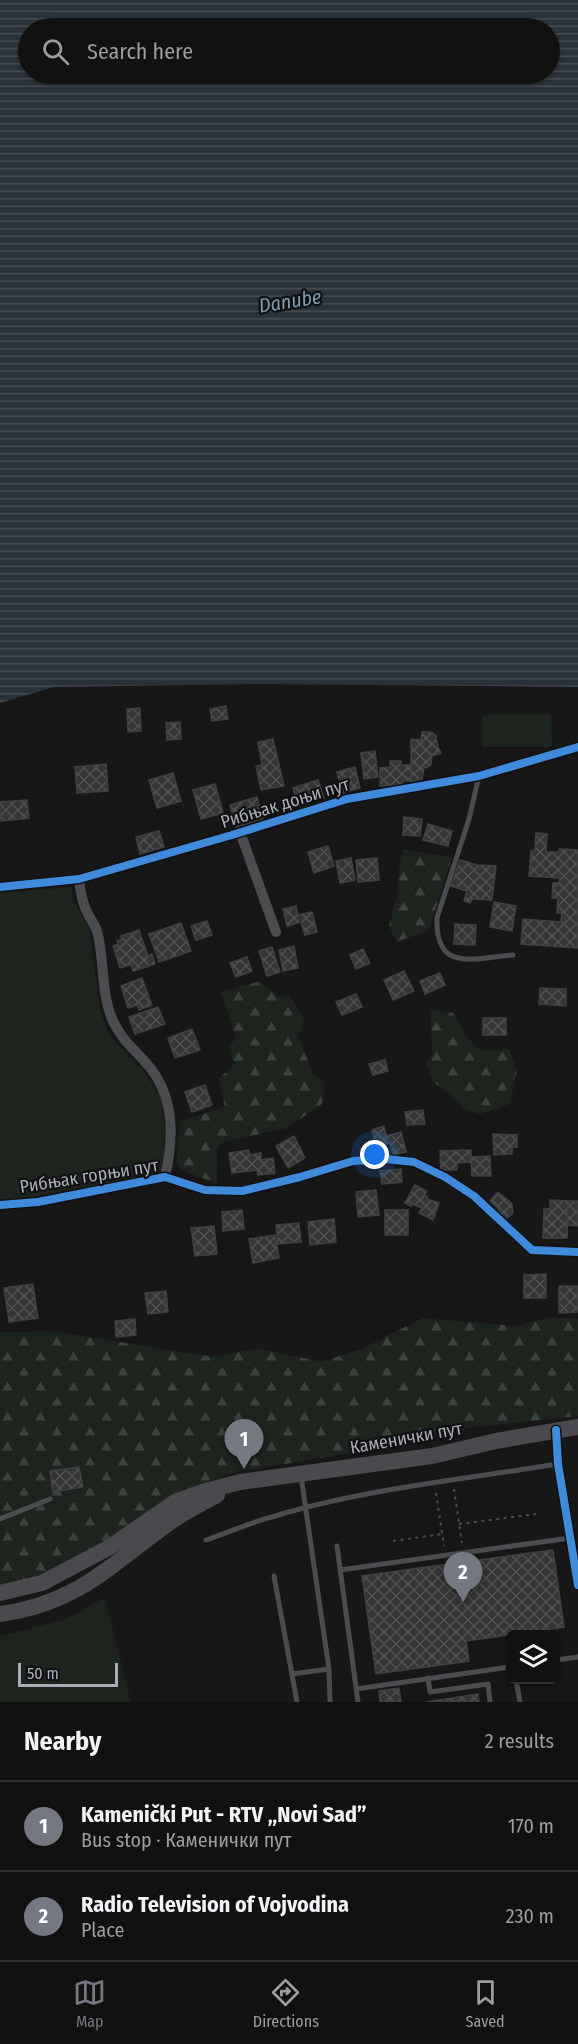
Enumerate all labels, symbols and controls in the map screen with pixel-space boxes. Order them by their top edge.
search box [18,18,560,84]
icon: search [39,35,72,68]
text: Search here [87,38,193,65]
water label: Danube [257,284,323,318]
street label: Рибњак доњи пут [218,773,353,833]
your location [360,1140,389,1169]
street label: Рибњак горњи пут [18,1154,161,1198]
street label: Каменички пут [348,1417,464,1459]
pin: 1 [224,1420,264,1469]
pin: 2 [444,1552,482,1602]
map controls [506,1630,560,1684]
button: layers [506,1630,560,1684]
scale bar [18,1660,118,1688]
text: 50 m [27,1664,59,1683]
text: Nearby [24,1726,101,1757]
text: 2 results [485,1729,554,1753]
text: Kamenički Put - RTV „Novi Sad” [81,1801,367,1828]
text: 1 [39,1814,48,1838]
text: 170 m [508,1814,554,1838]
text: Bus stop · Каменички пут [81,1828,291,1852]
text: Radio Television of Vojvodina [81,1891,349,1918]
text: 2 [39,1904,48,1928]
text: 230 m [506,1904,554,1928]
text: Place [81,1918,124,1942]
tab: Map [73,1976,106,2031]
tab: Directions [253,1976,319,2031]
tab: Saved [466,1976,505,2031]

